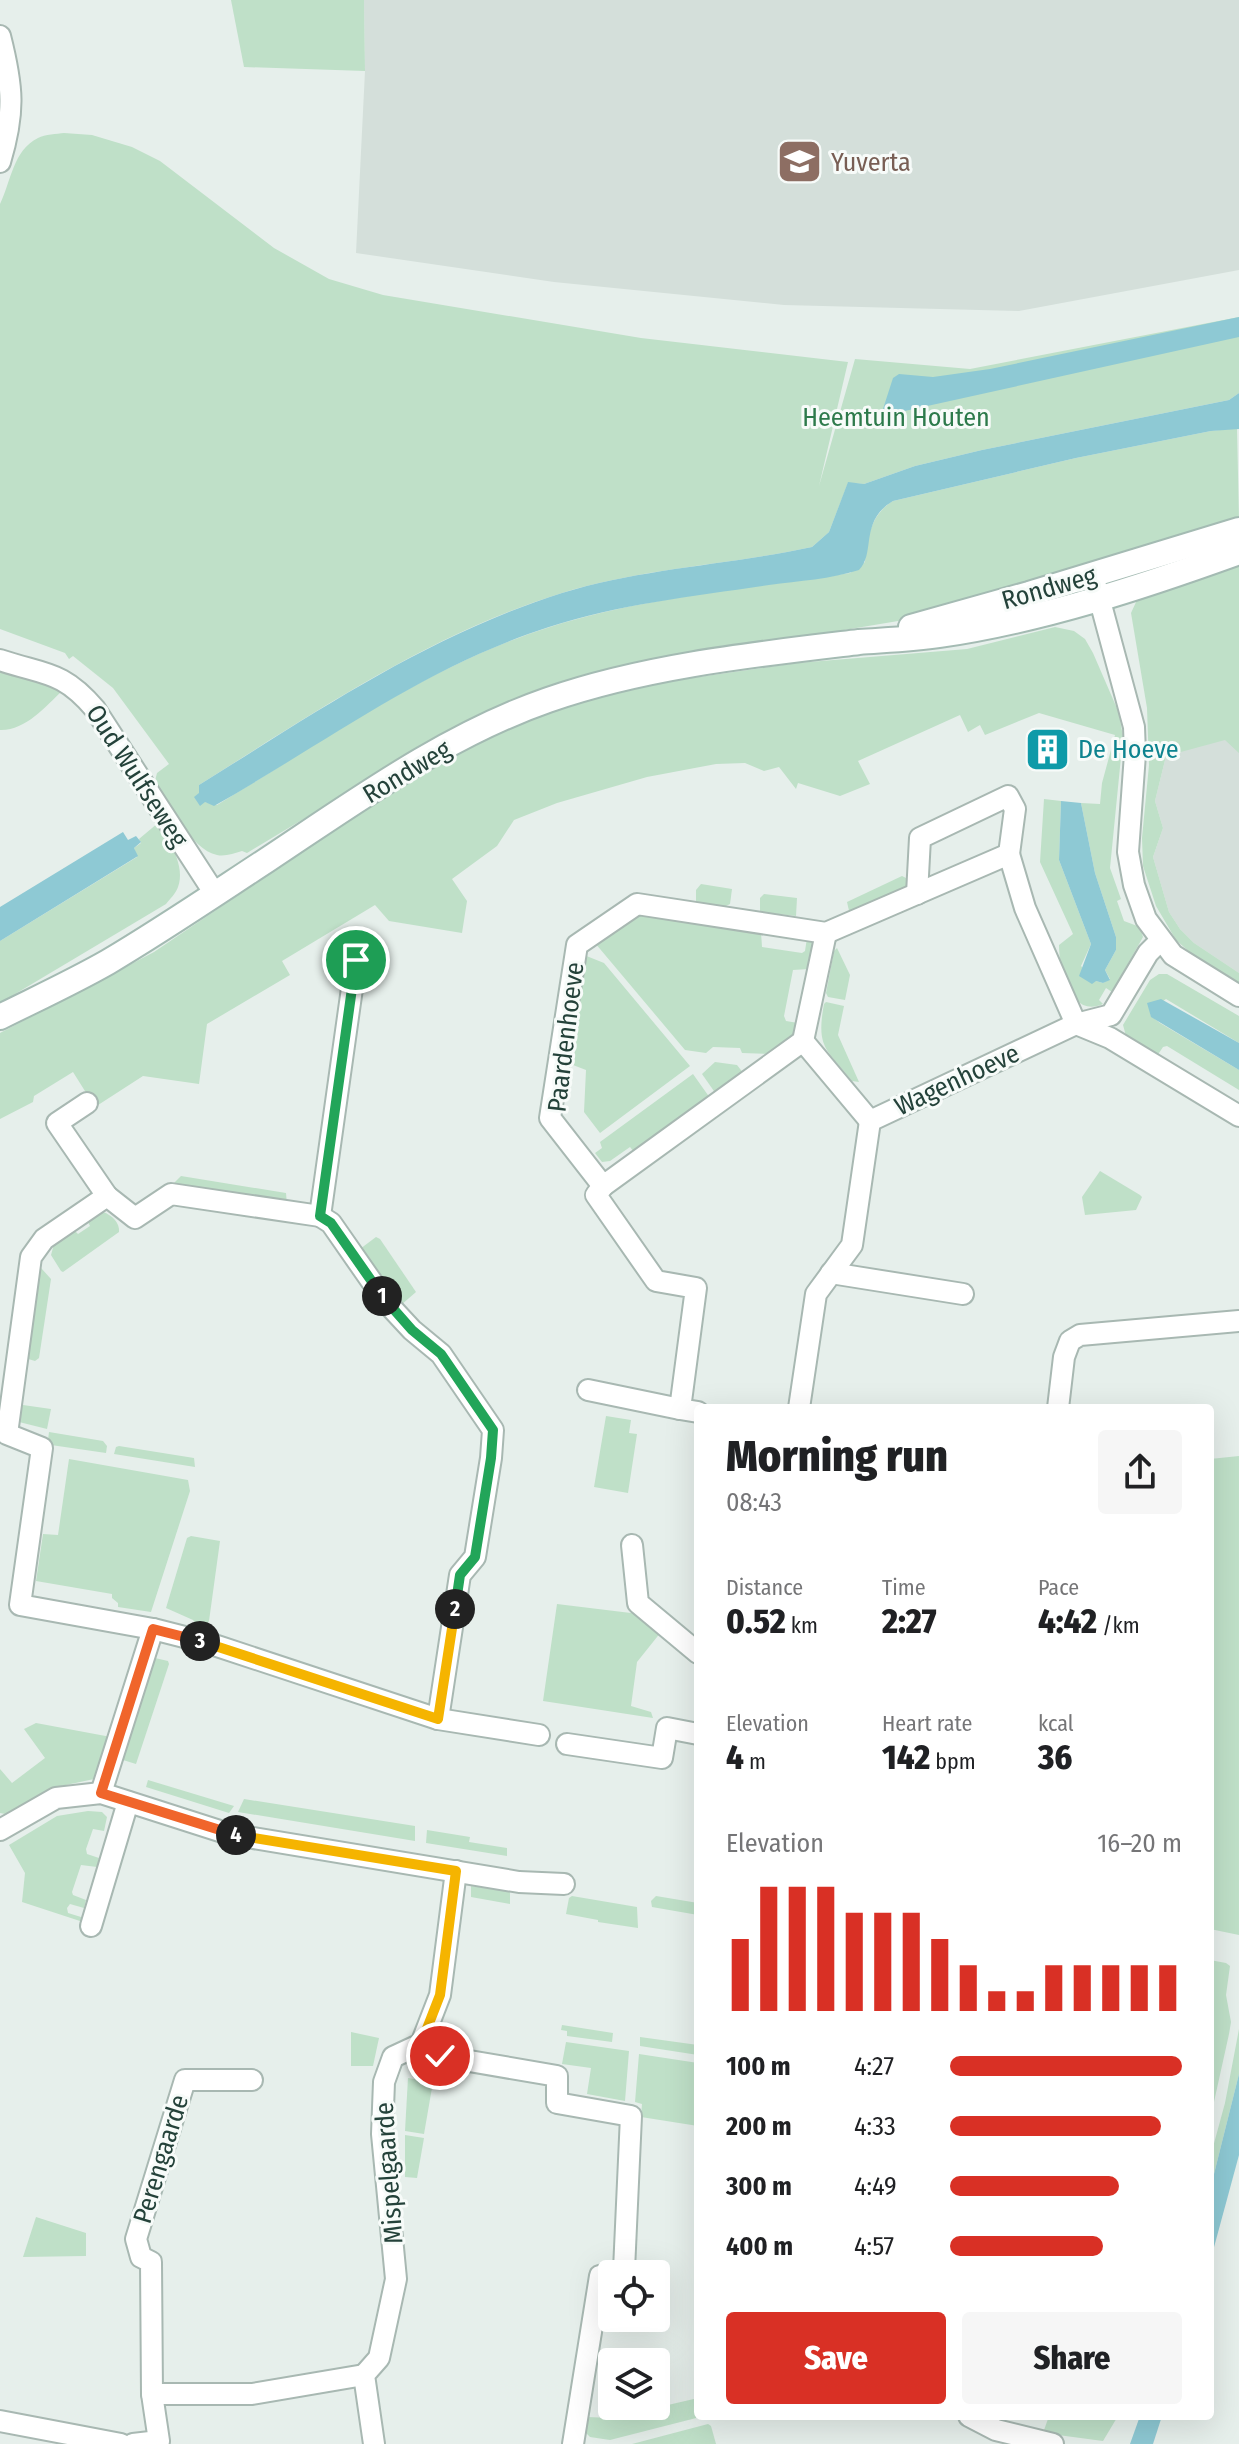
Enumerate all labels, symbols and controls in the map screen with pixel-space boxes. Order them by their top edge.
school or university icon: Yuverta [776,138,824,186]
place label: Yuverta [831,147,911,178]
park label: Heemtuin Houten [802,402,990,433]
street label: Rondweg [998,559,1101,616]
street label: Oud Wulfseweg [79,699,195,854]
building icon: De Hoeve [1023,725,1071,773]
street label: Rondweg [357,733,457,810]
place label: De Hoeve [1078,734,1179,765]
pin [322,926,390,994]
icon: arrive [334,938,378,982]
street label: Paardenhoeve [541,960,591,1114]
street label: Wagenhoeve [890,1038,1024,1122]
pin: 1 [362,1276,402,1316]
text: 1 [377,1282,387,1309]
text: Morning run [726,1430,948,1483]
button: share [1098,1430,1182,1514]
text: 08:43 [726,1487,782,1518]
text: Distance [726,1574,803,1601]
text: Time [882,1574,926,1601]
text: Pace [1038,1574,1079,1601]
pin: 2 [435,1589,475,1629]
text: 2 [450,1595,460,1622]
text: 0.52 [726,1601,786,1642]
text: 2:27 [882,1601,936,1642]
text: 4:42 [1038,1601,1097,1642]
text: km [786,1612,818,1639]
text: /km [1097,1612,1140,1639]
pin: 3 [180,1621,220,1661]
text: 3 [195,1627,205,1654]
text: Elevation [726,1710,809,1737]
text: Heart rate [882,1710,972,1737]
text: kcal [1038,1710,1074,1737]
text: 4 [726,1737,744,1778]
text: 142 [882,1737,930,1778]
text: 36 [1038,1737,1072,1778]
text: m [744,1748,766,1775]
text: bpm [930,1748,976,1775]
pin: 4 [216,1815,256,1855]
text: 4 [230,1821,242,1848]
text: Elevation [726,1828,824,1859]
text: 16–20 m [1097,1828,1182,1859]
pin [406,2022,474,2090]
icon: check [418,2034,462,2078]
text: 100 m [726,2051,791,2082]
text: 4:27 [854,2051,894,2082]
street label: Perengaarde [127,2091,195,2227]
street label: Mispelgaarde [369,2101,409,2245]
text: 200 m [726,2111,792,2142]
text: 4:33 [854,2111,896,2142]
text: 300 m [726,2171,792,2202]
text: 4:49 [854,2171,897,2202]
text: 400 m [726,2231,793,2262]
text: 4:57 [854,2231,894,2262]
map controls [598,2260,670,2420]
button: locate [598,2260,670,2332]
button: Save [726,2312,946,2404]
button: Share [962,2312,1182,2404]
button: layers [598,2348,670,2420]

